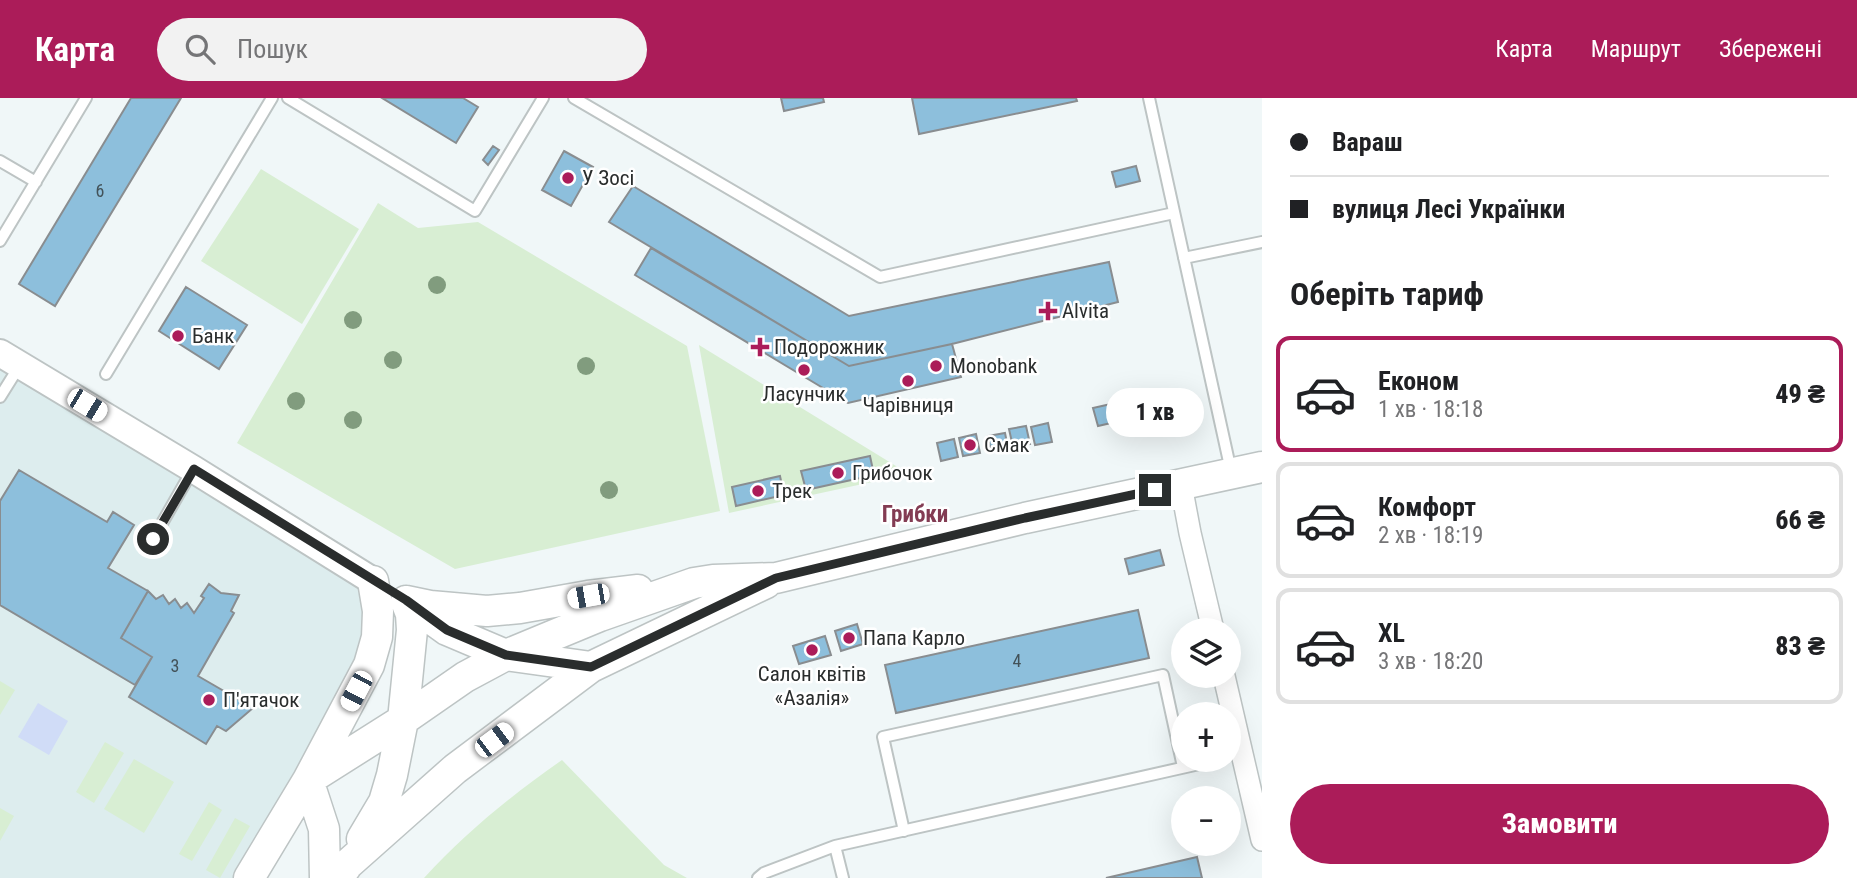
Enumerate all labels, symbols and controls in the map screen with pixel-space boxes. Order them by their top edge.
search box [157,18,647,81]
text: Карта [35,30,115,69]
icon: search [181,30,219,68]
text: Пошук [237,34,308,64]
text: Карта [1495,35,1553,63]
text: Маршрут [1591,35,1681,63]
text: Збережені [1719,35,1822,63]
text: Вараш [1332,127,1403,157]
place label: У Зосі [582,166,634,190]
marker: У Зосі [560,170,576,186]
house number: 6 [96,180,104,201]
text: вулиця Лесі Українки [1332,194,1565,224]
text: Оберіть тариф [1290,275,1484,313]
place label: Alvita [1062,299,1109,323]
marker: Alvita [1040,303,1056,319]
place label: Банк [192,324,234,348]
marker: Банк [170,328,186,344]
place label: Подорожник [774,335,885,359]
marker: Подорожник [752,339,768,355]
place label: Monobank [950,354,1038,378]
marker: Monobank [928,358,944,374]
marker: Ласунчик [796,362,812,378]
icon: car [1294,363,1357,426]
text: Економ [1378,366,1459,396]
marker: Чарівниця [900,373,916,389]
text: 49 ₴ [1775,379,1825,409]
place label: Ласунчик [763,382,846,406]
car [64,385,111,425]
callout: 1 хв [1106,388,1204,438]
place label: Чарівниця [862,393,954,417]
text: 1 хв · 18:18 [1378,396,1483,423]
text: 1 хв [1136,399,1174,426]
place label: Смак [984,433,1030,457]
marker: Смак [962,437,978,453]
place label: Грибочок [852,461,933,485]
marker: Грибочок [830,465,846,481]
route end [1139,474,1171,506]
place label: Трек [772,479,812,503]
marker: Трек [750,483,766,499]
icon: car [1294,489,1357,552]
text: Комфорт [1378,492,1476,522]
district label: Грибки [882,501,948,528]
text: 66 ₴ [1775,505,1825,535]
text: 2 хв · 18:19 [1378,522,1483,549]
route start [137,523,169,555]
car [566,582,611,610]
icon: car [1294,615,1357,678]
map controls [1171,618,1241,856]
button: layers [1171,618,1241,688]
text: XL [1378,618,1405,648]
place label: Папа Карло [863,626,965,650]
marker: Папа Карло [841,630,857,646]
text: 83 ₴ [1775,631,1825,661]
marker: Салон квітів «Азалія» [804,642,820,658]
text: 3 хв · 18:20 [1378,648,1483,675]
house number: 4 [1013,650,1022,671]
house number: 3 [171,655,179,676]
place label: Салон квітів «Азалія» [758,662,866,710]
car [337,668,376,714]
place label: П'ятачок [223,688,299,712]
marker: П'ятачок [201,692,217,708]
button: + [1171,702,1241,772]
car [471,719,518,761]
button: Замовити [1290,784,1829,864]
button: − [1171,786,1241,856]

